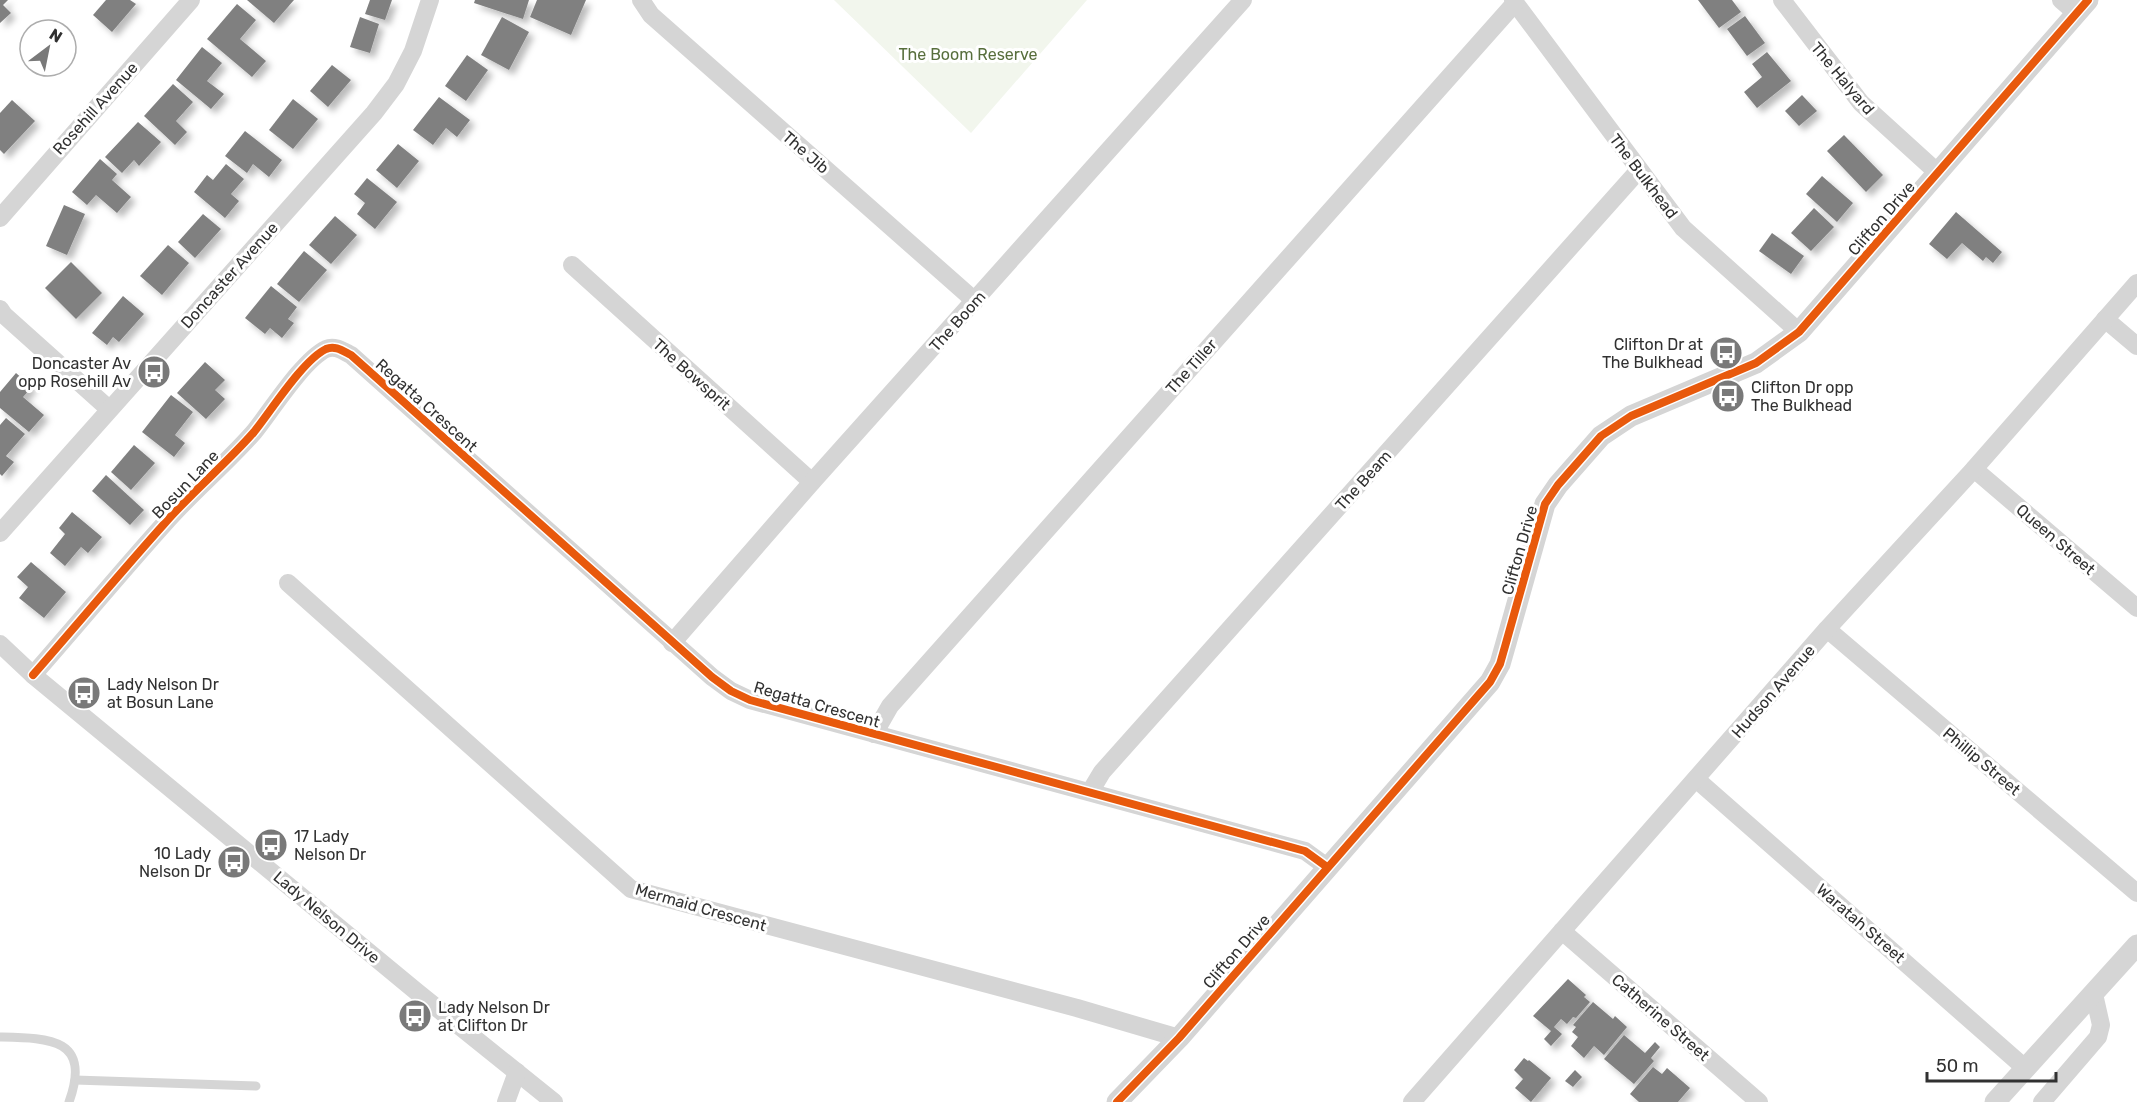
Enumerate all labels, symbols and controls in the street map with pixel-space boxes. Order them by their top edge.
north arrow [18,18,78,78]
text: N [46,25,66,47]
street label: The Halyard [1807,38,1878,118]
park label: The Boom Reserve [899,45,1037,64]
street label: Rosehill Avenue [49,58,142,158]
street label: The Jib [779,127,833,178]
street label: The Bulkhead [1606,130,1682,222]
street label: Clifton Drive [1844,177,1919,259]
street label: Doncaster Avenue [177,218,282,332]
street label: The Boom [925,287,989,356]
street label: The Bowsprit [649,335,734,414]
street label: The Tiller [1162,335,1221,398]
place label: Clifton Dr at The Bulkhead [1602,335,1703,372]
bus stop icon: Clifton Dr at The Bulkhead [1708,335,1744,371]
place label: Doncaster Av opp Rosehill Av [18,354,131,391]
bus stop icon: Doncaster Av opp Rosehill Av [136,354,172,390]
street label: Regatta Crescent [372,355,481,456]
bus stop icon: Clifton Dr opp The Bulkhead [1710,378,1746,414]
place label: Clifton Dr opp The Bulkhead [1751,378,1854,415]
street label: Bosun Lane [148,446,223,523]
street label: The Beam [1331,446,1395,514]
street label: Queen Street [2012,500,2099,579]
street label: Clifton Drive [1498,503,1541,597]
street label: Hudson Avenue [1728,641,1819,742]
bus stop icon: Lady Nelson Dr at Bosun Lane [66,675,102,711]
place label: Lady Nelson Dr at Bosun Lane [107,675,219,712]
street label: Regatta Crescent [752,677,882,732]
street label: Phillip Street [1939,723,2024,799]
bus stop icon: 17 Lady Nelson Dr [253,827,289,863]
place label: 17 Lady Nelson Dr [294,827,366,864]
place label: 10 Lady Nelson Dr [139,844,211,881]
bus stop icon: 10 Lady Nelson Dr [216,844,252,880]
street label: Lady Nelson Drive [270,867,384,967]
street label: Mermaid Crescent [633,880,769,935]
street label: Waratah Street [1813,880,1909,967]
street label: Clifton Drive [1199,910,1274,992]
street label: Catherine Street [1608,970,1713,1065]
bus stop icon: Lady Nelson Dr at Clifton Dr [397,998,433,1034]
place label: Lady Nelson Dr at Clifton Dr [438,998,550,1035]
scale bar [1927,1045,2056,1083]
text: 50 m [1936,1055,1979,1077]

